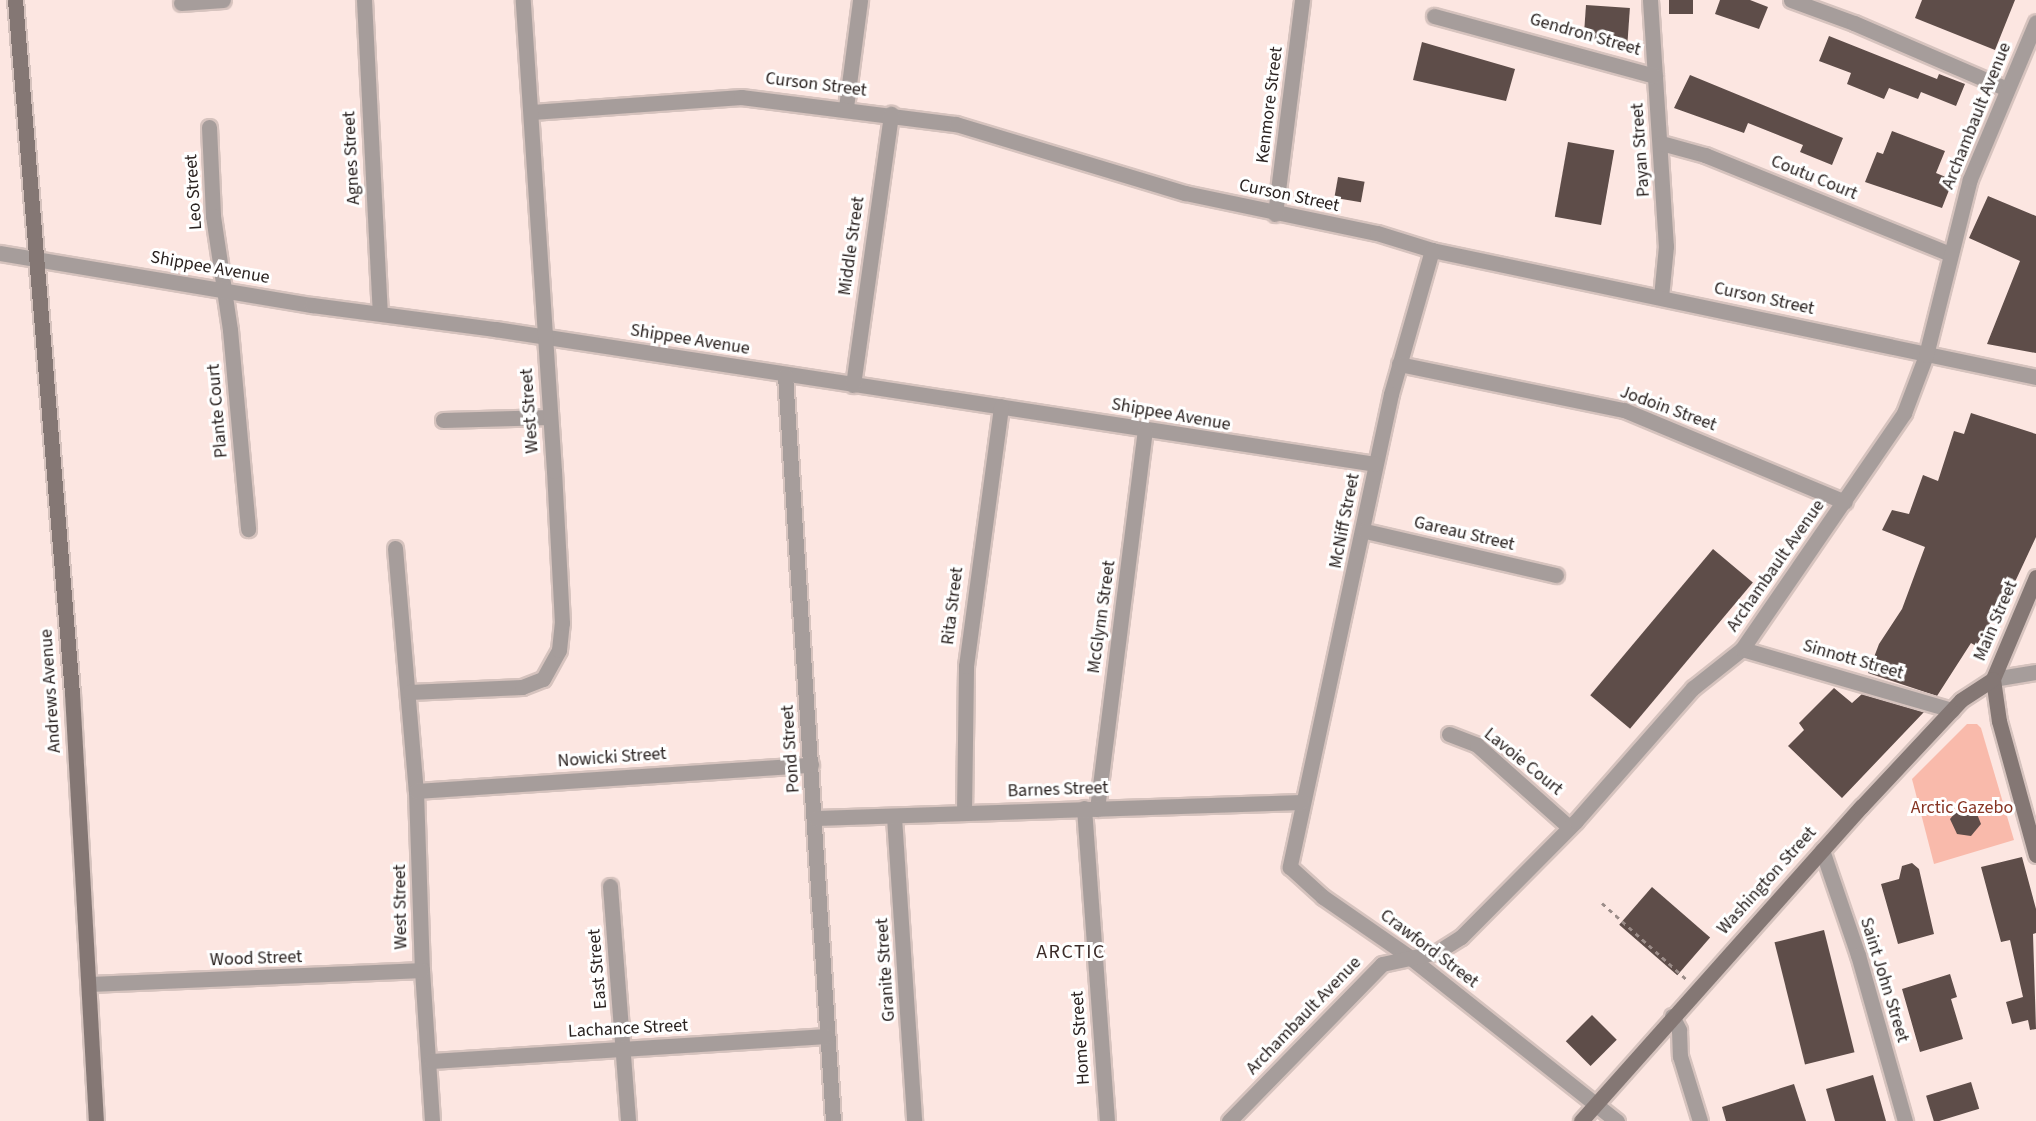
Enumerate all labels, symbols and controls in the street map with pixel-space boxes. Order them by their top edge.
street label: Gendron Street [1527,9,1643,61]
street label: Archambault Avenue [1938,40,2016,192]
street label: Kenmore Street [1252,45,1288,165]
street label: Curson Street [764,68,868,102]
street label: Payan Street [1627,102,1655,198]
street label: Agnes Street [339,111,365,205]
street label: Coutu Court [1768,151,1860,205]
street label: Leo Street [181,153,207,231]
street label: Curson Street [1237,175,1341,217]
street label: Middle Street [834,195,870,297]
street label: Shippee Avenue [149,247,271,289]
street label: Curson Street [1712,278,1816,320]
street label: Shippee Avenue [629,320,751,360]
street label: Plante Court [203,363,233,459]
street label: West Street [516,368,544,454]
street label: Jodoin Street [1617,382,1719,436]
street label: Shippee Avenue [1110,394,1232,436]
street label: McNiff Street [1325,472,1365,570]
street label: Archambault Avenue [1722,496,1830,636]
street label: Gareau Street [1412,512,1516,556]
street label: McGlynn Street [1083,559,1121,675]
street label: Rita Street [938,566,968,646]
street label: Main Street [1969,578,2023,664]
street label: Andrews Avenue [36,628,66,754]
street label: Sinnott Street [1800,635,1906,685]
street label: Pond Street [777,704,805,794]
street label: Lavoie Court [1479,724,1567,800]
street label: Nowicki Street [557,743,667,773]
street label: Barnes Street [1007,777,1109,803]
park label: Arctic Gazebo [1911,797,2013,819]
street label: Washington Street [1713,823,1821,939]
street label: West Street [389,864,413,950]
street label: Crawford Street [1376,905,1482,993]
street label: Saint John Street [1855,915,1913,1045]
street label: Granite Street [872,918,900,1022]
street label: East Street [584,928,612,1010]
district label: ARCTIC [1036,940,1106,964]
street label: Wood Street [209,947,303,971]
street label: Archambault Avenue [1242,952,1366,1080]
street label: Home Street [1067,990,1095,1086]
street label: Lachance Street [567,1015,689,1043]

